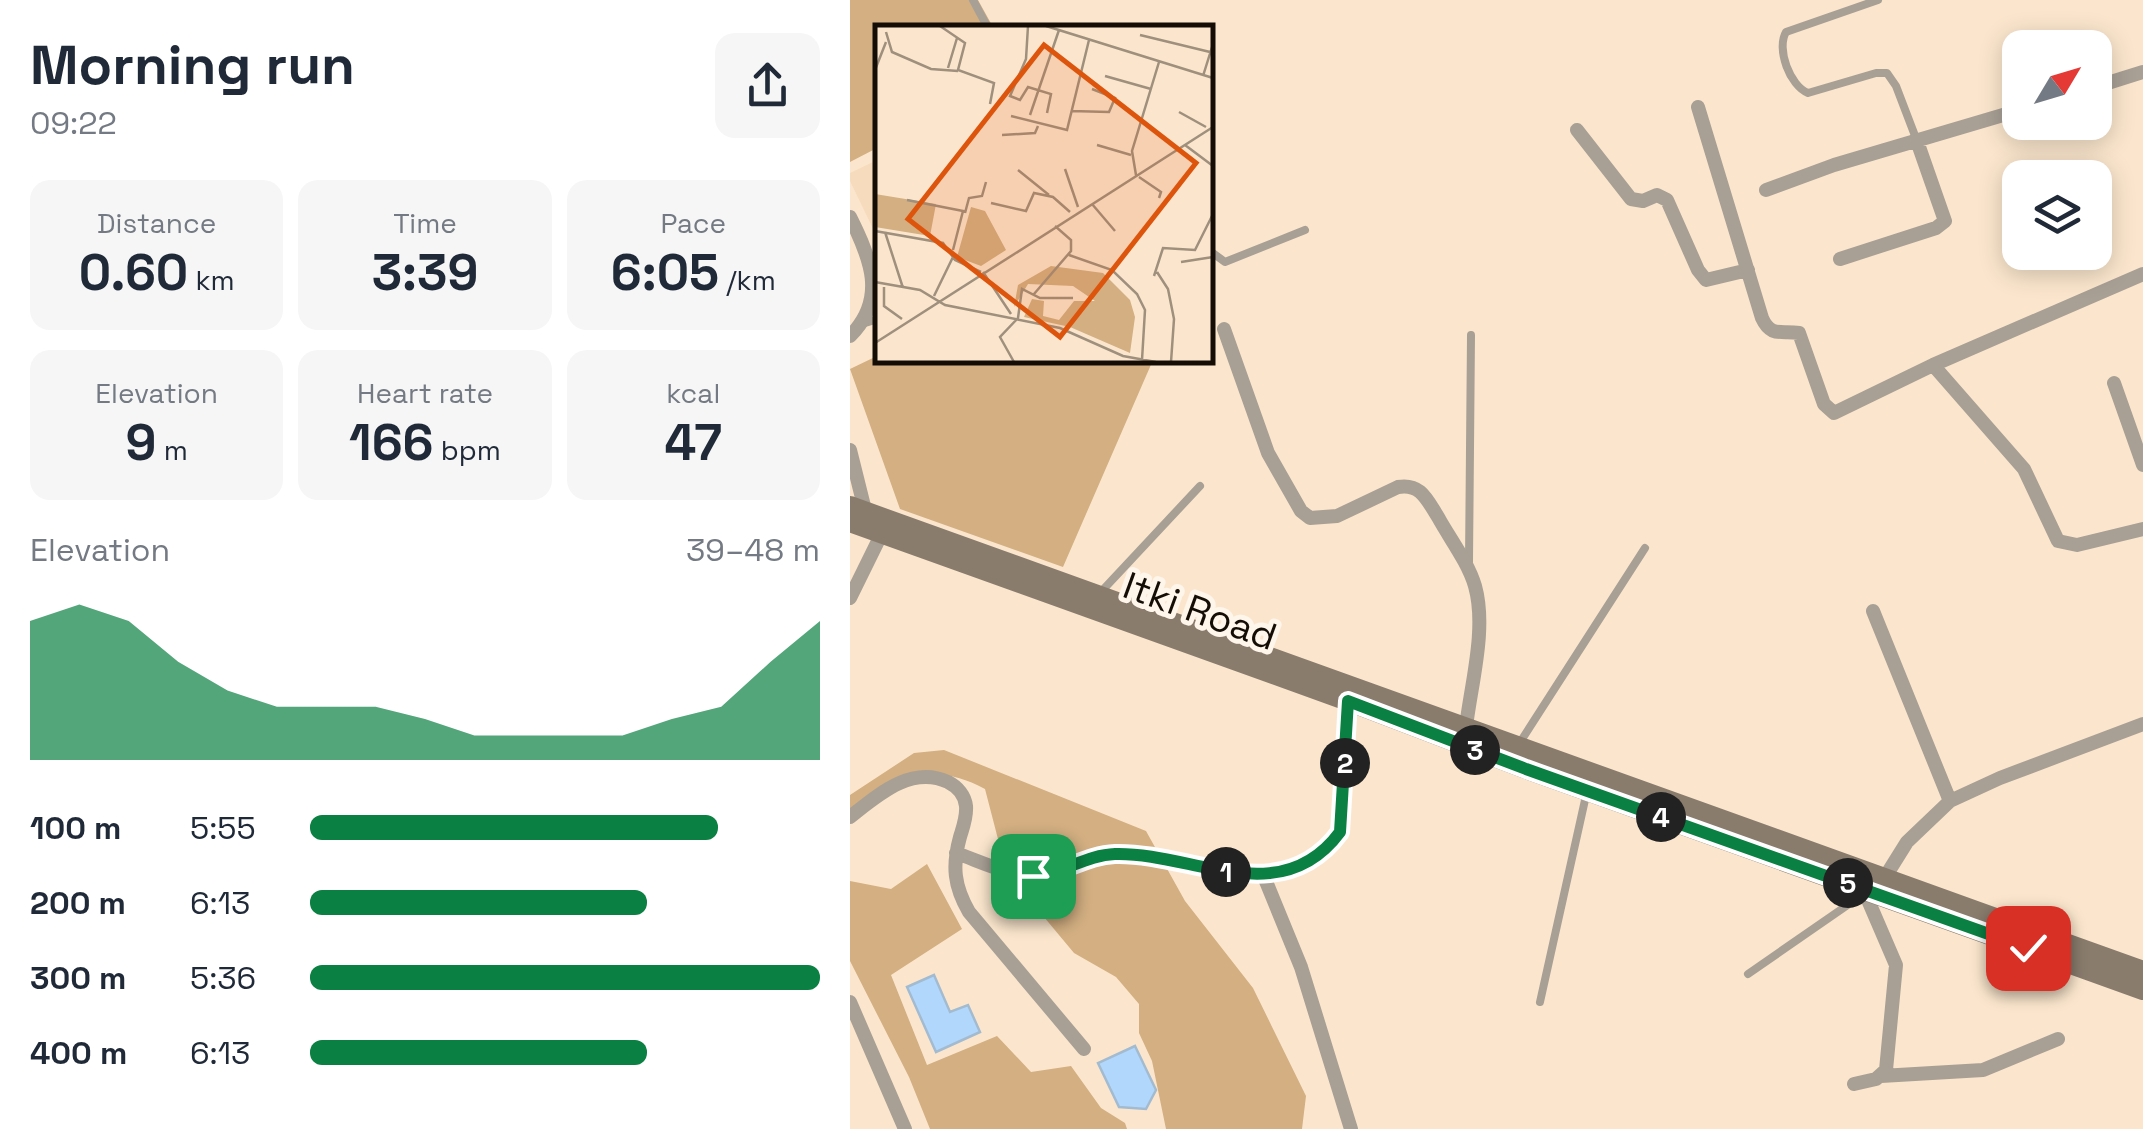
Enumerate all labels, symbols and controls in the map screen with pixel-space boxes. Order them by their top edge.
inset map [875,25,1212,362]
text: Morning run [30,30,355,100]
north arrow [2002,30,2112,140]
map controls [2002,30,2112,270]
button: share [715,33,820,138]
text: 09:22 [30,103,117,143]
button: layers [2002,160,2112,270]
text: Distance [97,205,216,241]
text: Time [393,205,457,241]
text: Pace [661,205,726,241]
text: 0.60 [79,241,188,305]
text: 3:39 [372,241,478,305]
text: 6:05 [611,241,719,305]
text: km [188,262,235,298]
text: /km [719,262,776,298]
text: Elevation [95,375,218,411]
text: Heart rate [357,375,493,411]
text: kcal [666,375,720,411]
text: 9 [126,411,156,475]
text: 166 [349,411,434,475]
text: 47 [665,411,722,475]
text: m [156,432,188,468]
text: bpm [434,432,501,468]
text: Elevation [30,530,170,570]
text: 39–48 m [686,530,820,570]
street label: Itki Road [1117,561,1283,661]
pin: 3 [1450,725,1500,775]
text: 3 [1466,732,1484,768]
pin: 2 [1320,738,1370,788]
text: 2 [1337,745,1353,781]
pin: 4 [1636,792,1686,842]
text: 4 [1652,799,1670,835]
text: 100 m [30,808,121,848]
text: 5:55 [190,808,256,848]
pin [991,834,1076,919]
pin: 1 [1201,847,1251,897]
icon: arrive [1006,849,1061,904]
text: 1 [1220,854,1232,890]
pin: 5 [1823,858,1873,908]
text: 5 [1840,865,1856,901]
text: 200 m [30,883,126,923]
text: 6:13 [190,883,250,923]
pin [1986,906,2071,991]
icon: check [2001,921,2056,976]
text: 300 m [30,958,126,998]
text: 5:36 [190,958,256,998]
text: 400 m [30,1033,127,1073]
text: 6:13 [190,1033,250,1073]

